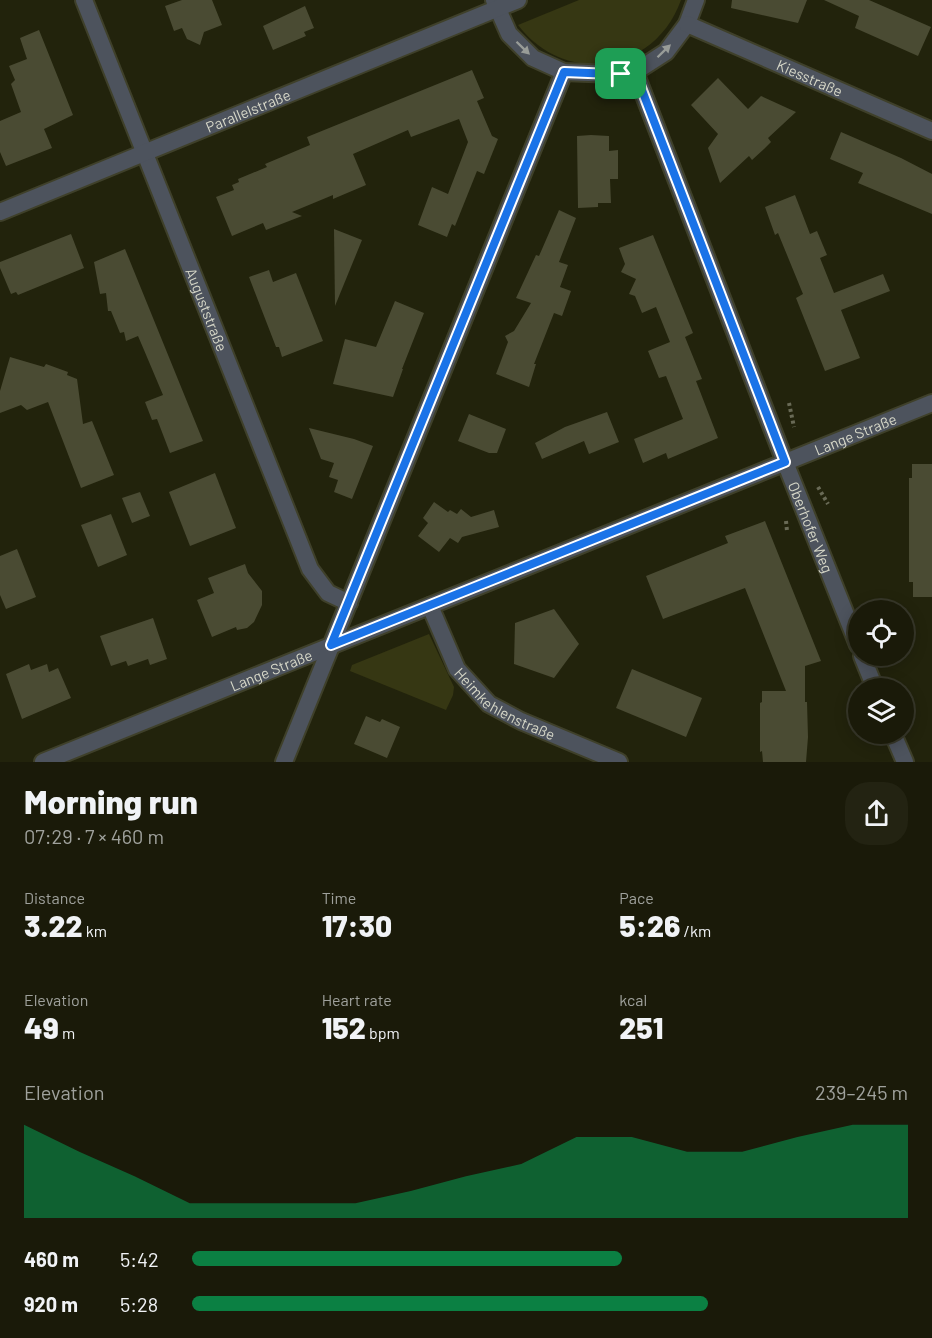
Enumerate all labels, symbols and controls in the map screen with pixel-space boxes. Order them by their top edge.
one-way arrow [515,41,529,55]
one-way arrow [657,44,672,58]
pin [595,48,646,99]
street label: Kiesstraße [774,55,845,100]
icon: arrive [604,57,637,90]
street label: Parallelstraße [203,85,293,136]
street label: Auguststraße [182,265,232,354]
street label: Lange Straße [812,409,899,459]
street label: Oberhofer Weg [785,479,837,575]
map controls [848,600,914,744]
button: locate [848,600,914,666]
street label: Lange Straße [227,645,315,695]
street label: Heimkehlenstraße [451,664,558,743]
button: layers [848,678,914,744]
text: Morning run [24,781,198,821]
button: share [845,782,908,845]
text: 07:29 · 7 × 460 m [24,824,164,848]
text: Distance [24,888,85,907]
text: Time [322,888,356,907]
text: Pace [619,888,654,907]
text: 3.22 [24,907,83,943]
text: 17:30 [322,907,392,943]
text: 5:26 [619,907,680,943]
text: km [83,921,107,940]
text: /km [680,921,711,940]
text: Elevation [24,990,88,1009]
text: Heart rate [322,990,392,1009]
text: kcal [619,990,647,1009]
text: 49 [24,1009,59,1045]
text: 152 [322,1009,366,1045]
text: 251 [619,1009,663,1045]
text: m [59,1023,75,1042]
text: bpm [366,1023,400,1042]
text: Elevation [24,1080,105,1104]
text: 239–245 m [815,1080,908,1104]
text: 460 m [24,1247,79,1271]
text: 5:42 [120,1247,159,1271]
text: 920 m [24,1292,78,1316]
text: 5:28 [120,1292,158,1316]

